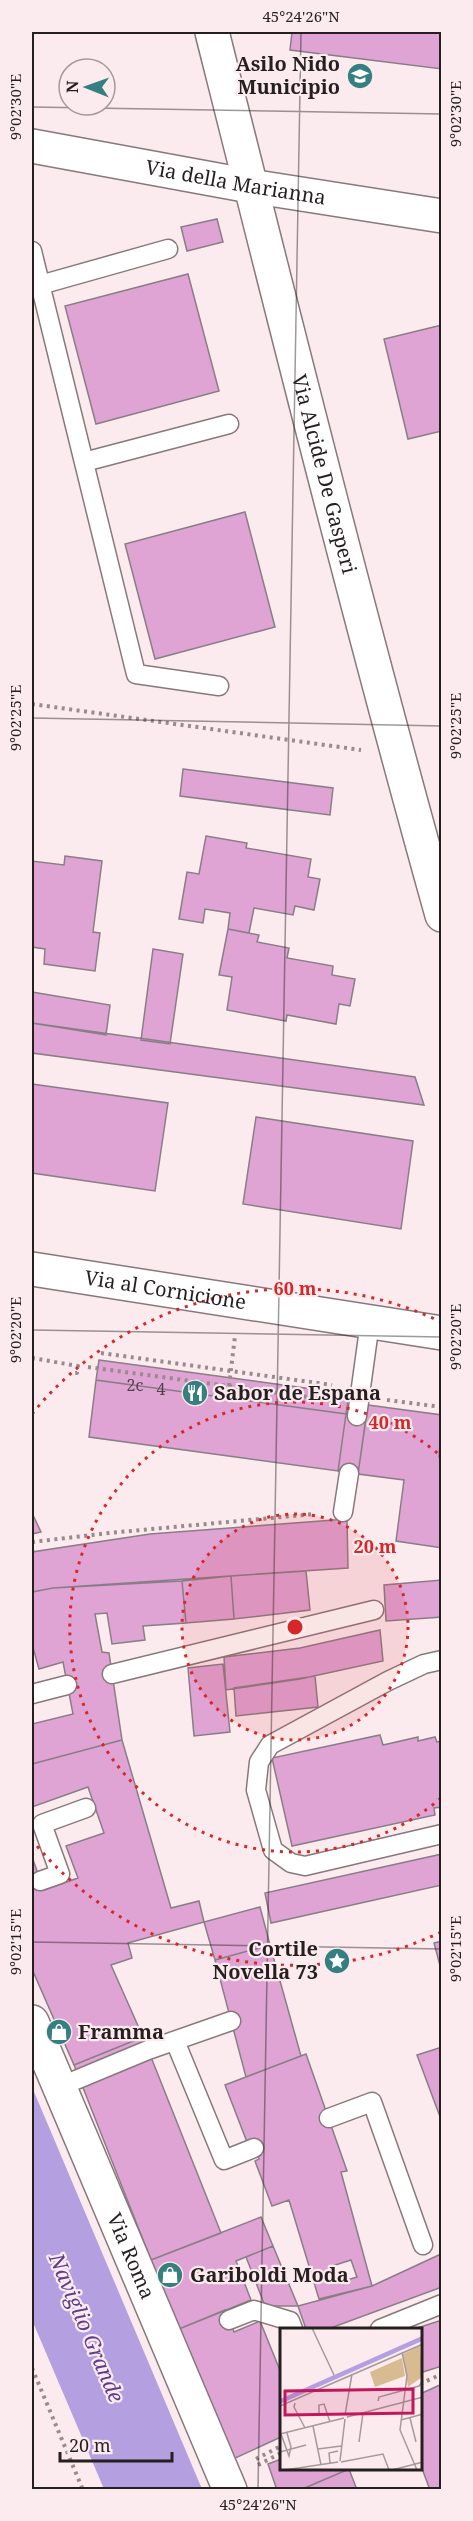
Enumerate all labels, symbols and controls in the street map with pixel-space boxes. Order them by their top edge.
text: 45°24'26"N [262,6,340,26]
place label: Asilo Nido Municipio [236,50,340,100]
north arrow [57,57,117,117]
school or university icon: Asilo Nido Municipio [345,61,375,91]
text: 9°02'30"E [5,74,25,140]
text: N [61,80,83,93]
text: 9°02'30"E [445,81,465,147]
street label: Via della Marianna [144,153,328,211]
street label: Via Alcide De Gasperi [286,371,363,577]
text: 9°02'25"E [5,685,25,751]
text: 9°02'25"E [445,693,465,759]
street label: Via al Cornicione [83,1263,248,1315]
text: 60 m [274,1276,317,1300]
text: 9°02'20"E [5,1297,25,1363]
text: 9°02'20"E [445,1304,465,1370]
house number: 2c [127,1374,144,1396]
house number: 4 [157,1378,166,1400]
restaurant icon: Sabor de Espana [180,1378,210,1408]
place label: Sabor de Espana [214,1379,381,1406]
text: 40 m [369,1410,412,1434]
text: 20 m [354,1534,397,1558]
centre of rings [285,1617,305,1637]
text: 9°02'15"E [5,1909,25,1975]
text: 9°02'15"E [445,1916,465,1982]
place label: Cortile Novella 73 [213,1935,318,1985]
place icon: Cortile Novella 73 [322,1946,352,1976]
shop icon: Framma [44,2017,74,2047]
place label: Framma [78,2018,164,2045]
street label: Via Roma [101,2208,162,2303]
water label: Naviglio Grande [42,2248,131,2406]
shop icon: Gariboldi Moda [155,2260,185,2290]
place label: Gariboldi Moda [190,2261,349,2288]
inset map [280,2328,422,2470]
scale bar [60,2425,172,2463]
text: 20 m [69,2433,111,2457]
text: 45°24'26"N [219,2494,297,2514]

